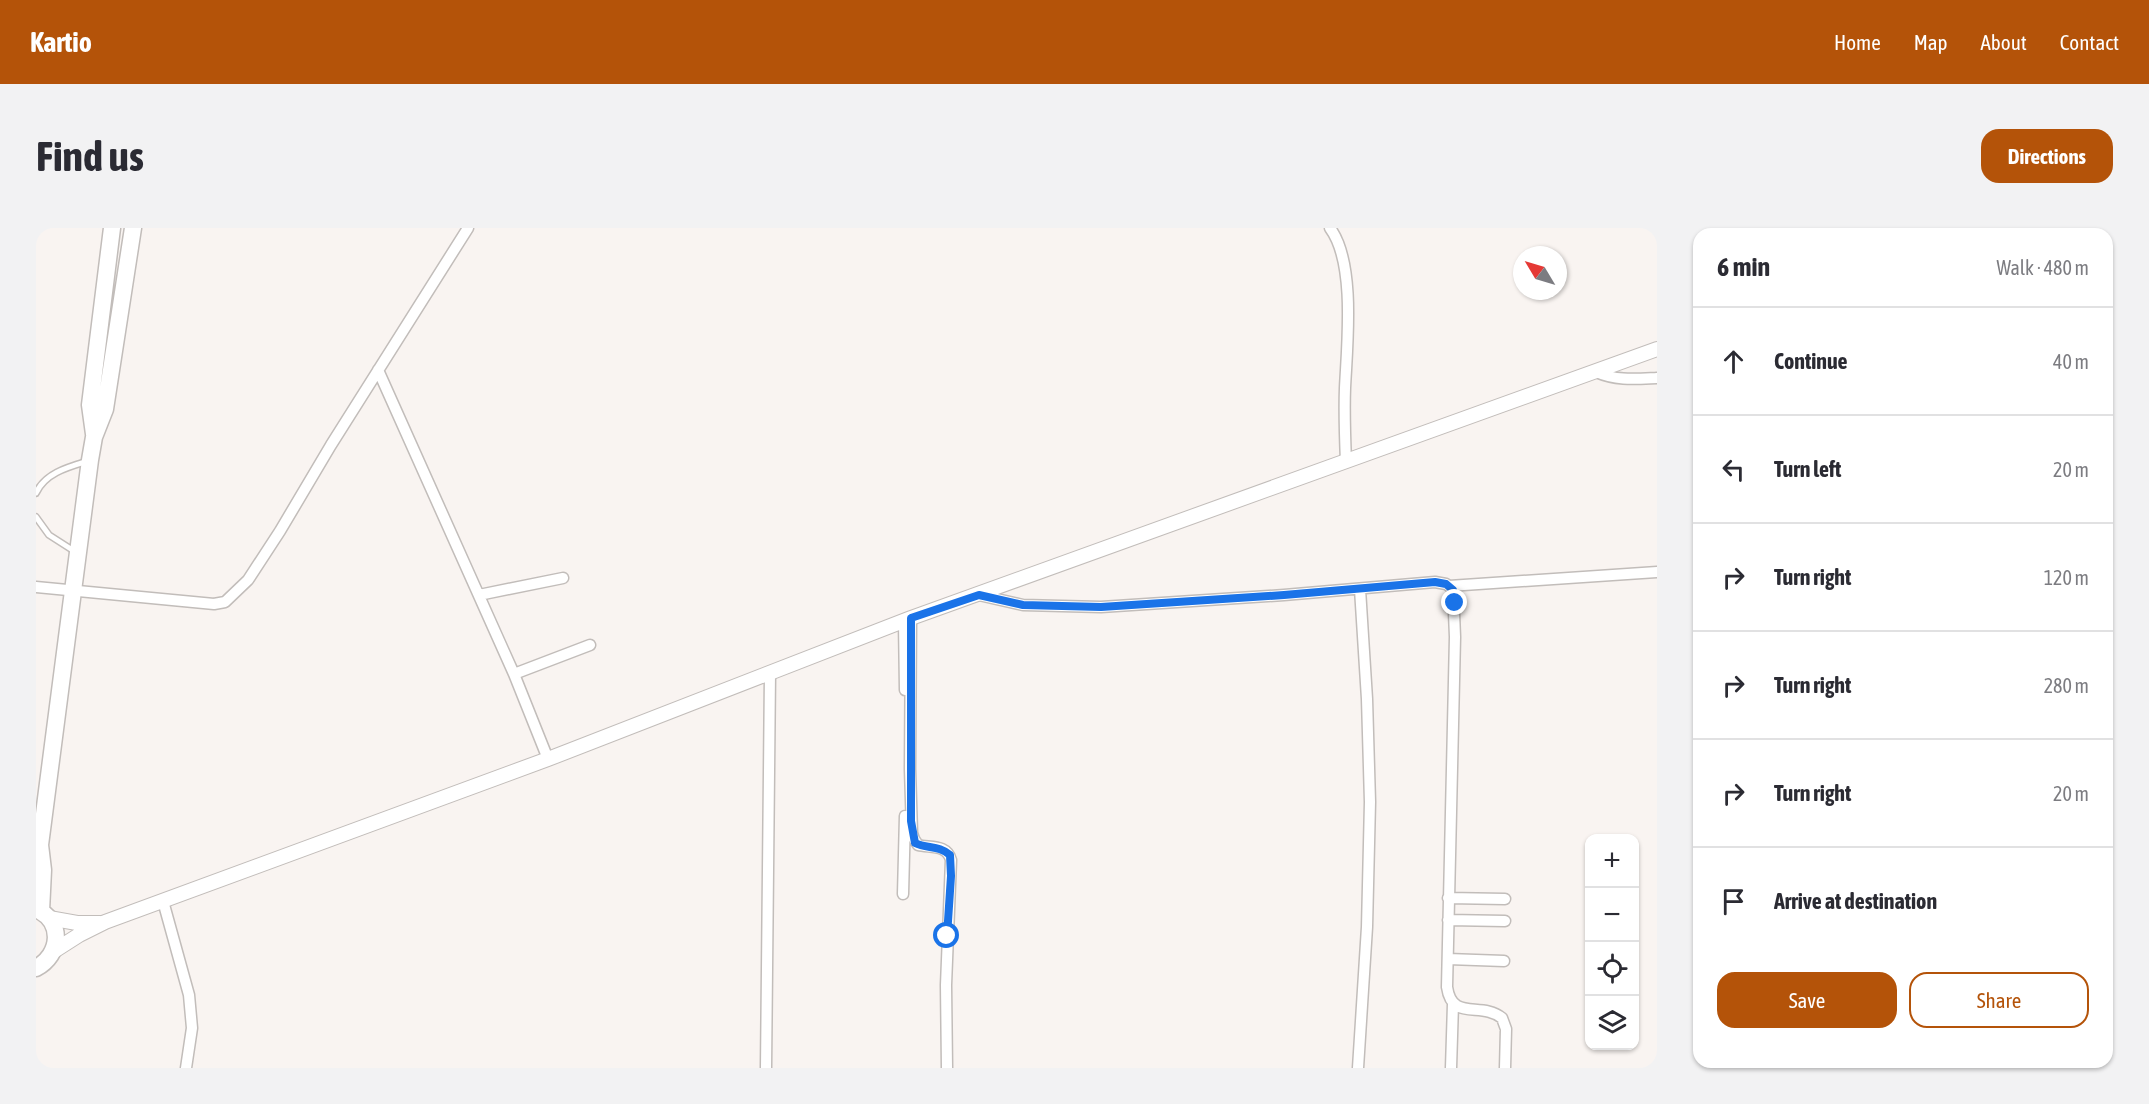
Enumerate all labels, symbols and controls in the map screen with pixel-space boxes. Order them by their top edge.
text: Kartio [30,26,92,58]
text: Home [1834,30,1881,54]
text: Map [1914,30,1948,54]
text: About [1981,30,2027,54]
text: Contact [2060,30,2119,54]
button: Directions [1981,129,2113,183]
text: Find us [36,132,144,180]
north arrow [1513,246,1567,300]
text: 6 min [1717,252,1770,282]
text: Walk · 480 m [1997,256,2089,279]
icon: ahead [1717,345,1750,378]
text: Continue [1774,348,1848,374]
text: 40 m [2053,350,2089,373]
icon: left [1717,453,1750,486]
text: Turn left [1774,456,1841,482]
text: 20 m [2053,458,2089,481]
icon: right [1717,561,1750,594]
text: Turn right [1774,564,1851,590]
text: 120 m [2044,566,2089,589]
route end [1441,589,1467,615]
icon: right [1717,669,1750,702]
text: Turn right [1774,672,1851,698]
text: 280 m [2044,674,2089,697]
icon: right [1717,777,1750,810]
text: Turn right [1774,780,1851,806]
text: 20 m [2053,782,2089,805]
map controls [1585,834,1639,1050]
button: + [1585,834,1639,888]
icon: arrive [1717,885,1750,918]
button: − [1585,888,1639,942]
text: Arrive at destination [1774,888,1937,914]
route start [933,922,959,948]
button: locate [1585,942,1639,996]
button: Save [1717,972,1897,1028]
button: Share [1909,972,2089,1028]
button: layers [1585,996,1639,1050]

